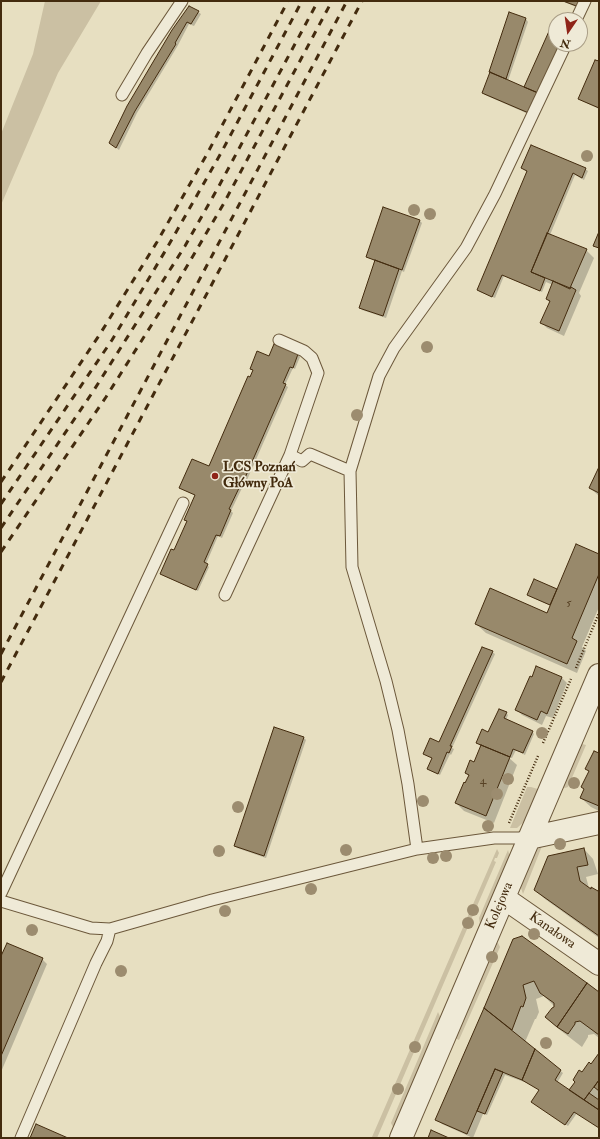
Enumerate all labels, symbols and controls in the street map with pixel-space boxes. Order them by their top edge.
north arrow [548,12,588,52]
text: N [559,36,572,51]
place label: LCS Poznań Główny PoA [223,460,296,492]
marker: LCS Poznań Główny PoA [210,471,220,481]
house number: 5 [566,596,572,610]
house number: 4 [480,774,486,788]
street label: Kolejowa [483,880,517,932]
street label: Kanałowa [525,909,579,953]

